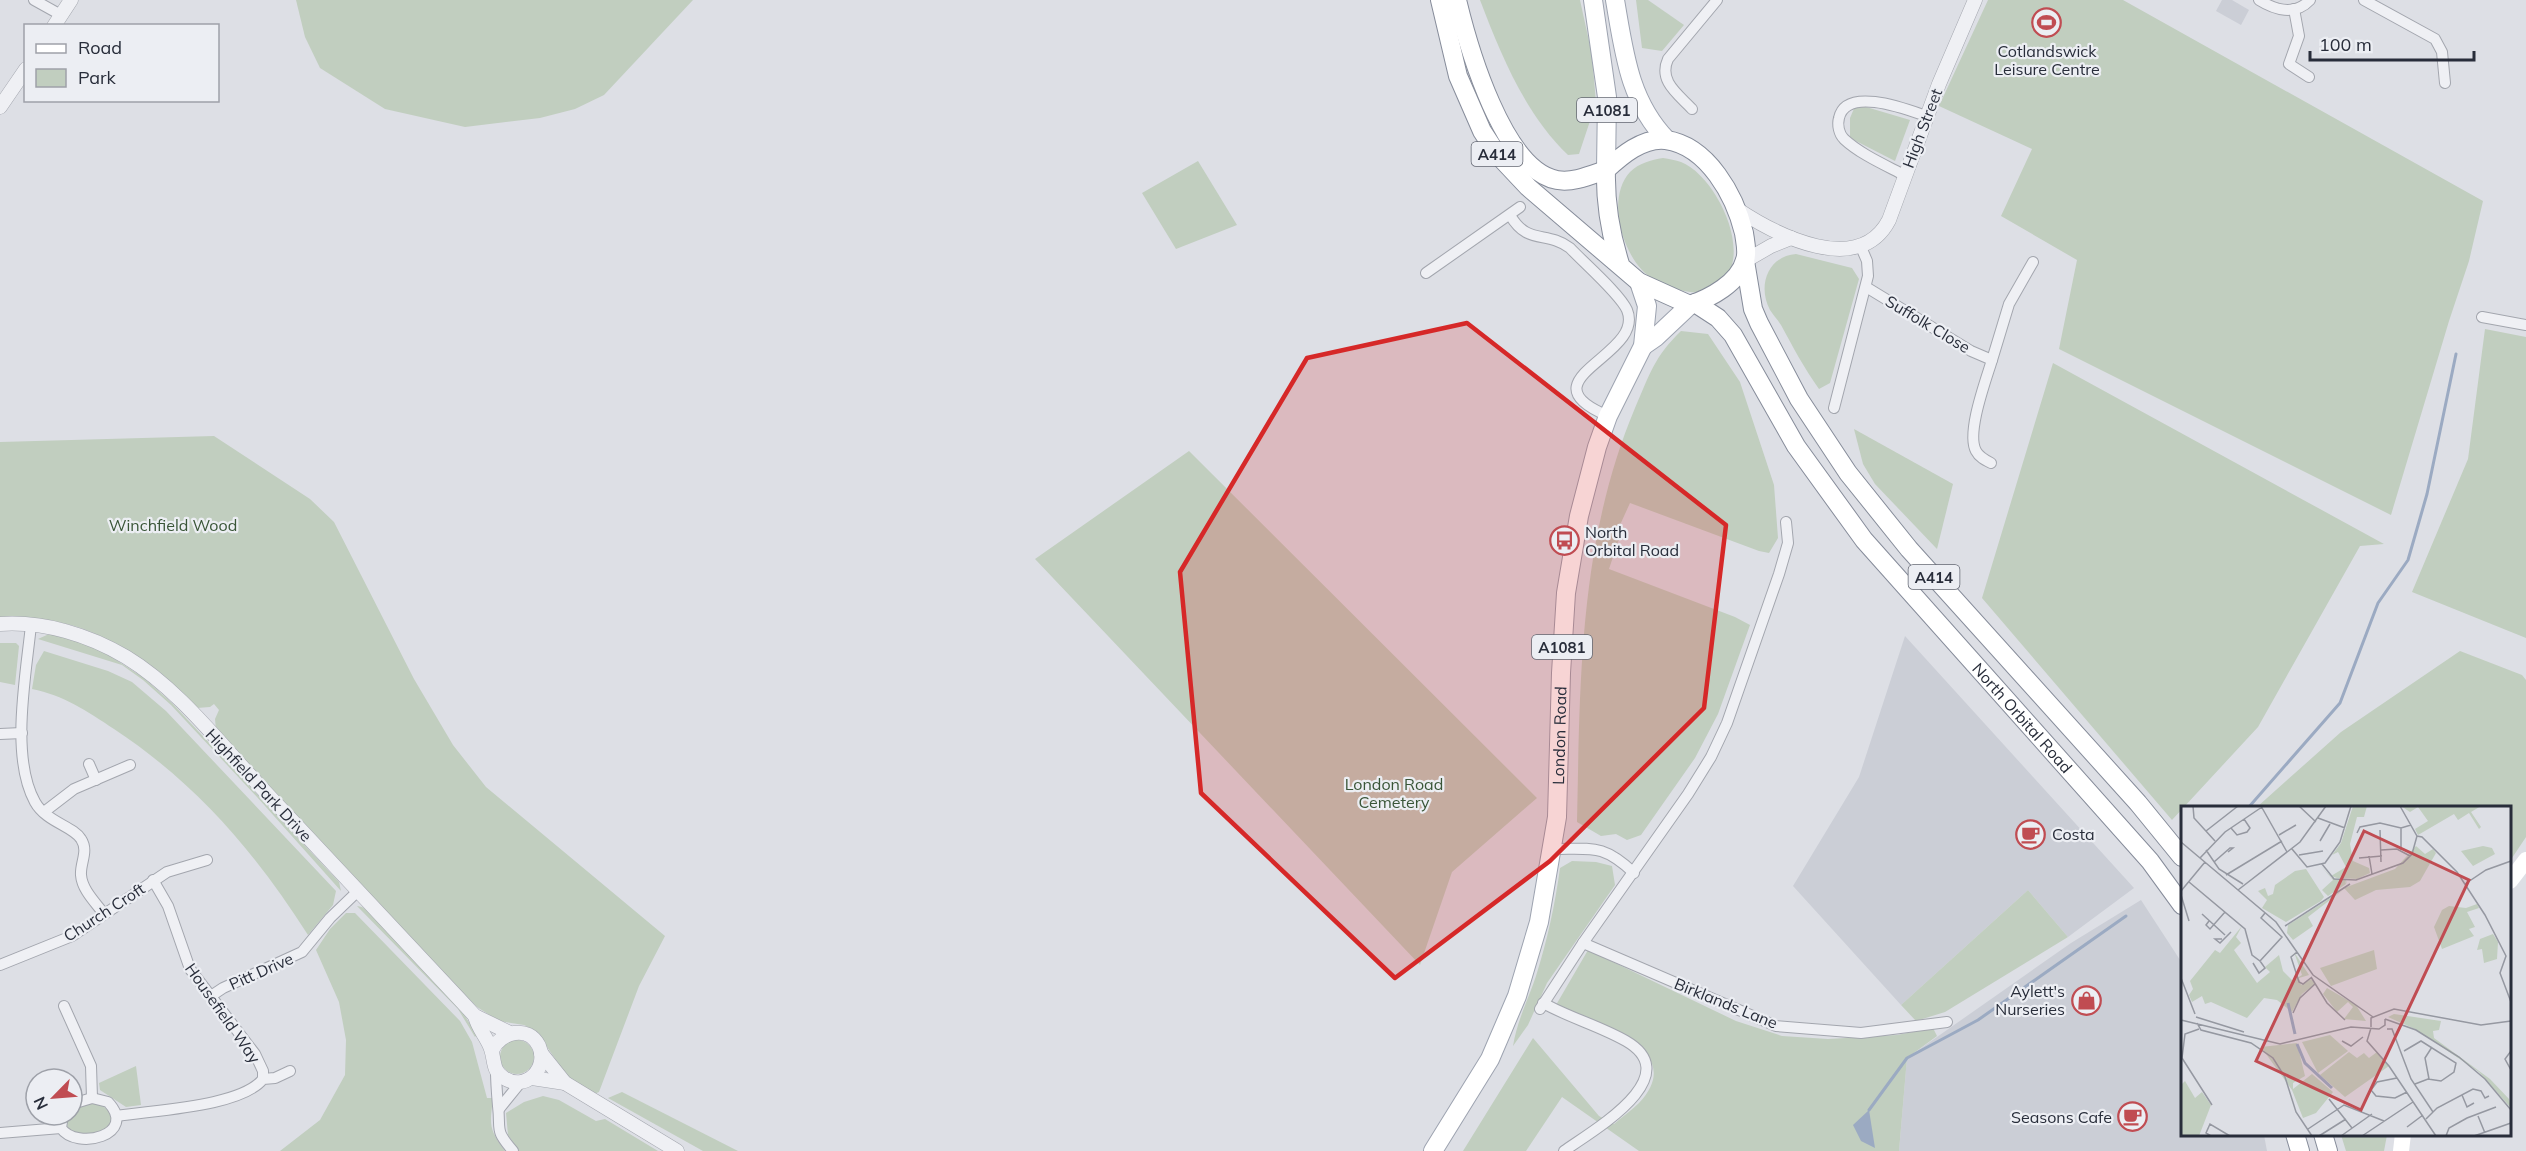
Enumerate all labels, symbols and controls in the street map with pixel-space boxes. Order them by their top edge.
sports icon: Cotlandswick Leisure Centre [2031,7,2063,39]
legend [24,24,219,102]
scale bar [2310,24,2474,62]
text: 100 m [2319,33,2372,56]
text: Road [78,36,122,59]
place label: Cotlandswick Leisure Centre [1994,41,2100,79]
text: Park [78,66,117,89]
street label: High Street [1898,85,1946,171]
road number: A1081 [1577,98,1637,122]
road number: A414 [1472,142,1522,166]
street label: Suffolk Close [1882,291,1974,357]
park label: Winchfield Wood [109,515,237,535]
place label: North Orbital Road [1585,522,1679,560]
bus stop icon: North Orbital Road [1548,525,1580,557]
road number: A414 [1908,565,1960,589]
road number: A1081 [1532,635,1592,659]
street label: North Orbital Road [1968,659,2077,777]
street label: London Road [1548,686,1571,785]
street label: Highfield Park Drive [202,724,316,846]
park label: London Road Cemetery [1345,774,1443,812]
inset map [2181,806,2511,1136]
cafe icon: Costa [2015,818,2047,850]
place label: Costa [2052,824,2095,844]
street label: Church Croft [60,878,149,946]
street label: Pitt Drive [226,948,296,994]
street label: Housefield Way [181,959,265,1067]
street label: Birklands Lane [1671,973,1781,1033]
place label: Aylett's Nurseries [1995,981,2065,1019]
shop icon: Aylett's Nurseries [2070,984,2102,1016]
north arrow [24,1067,84,1127]
text: N [29,1094,52,1113]
cafe icon: Seasons Cafe [2117,1101,2149,1133]
place label: Seasons Cafe [2011,1107,2112,1127]

